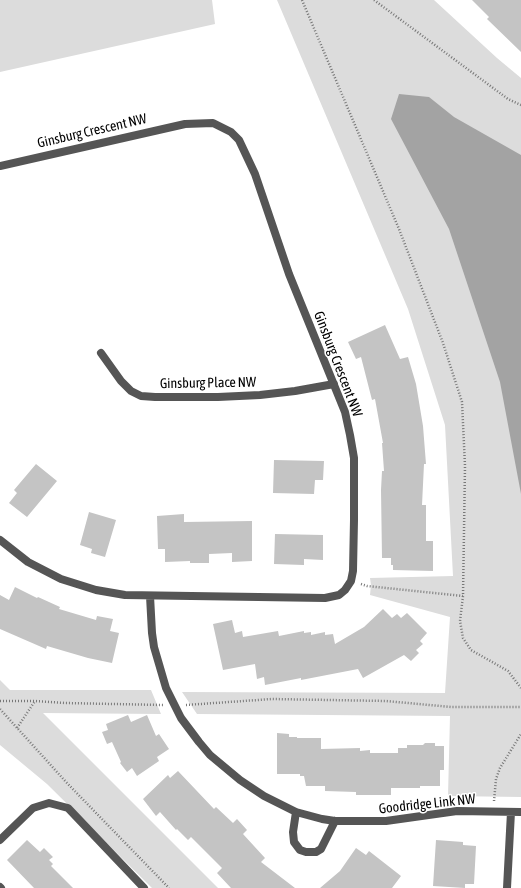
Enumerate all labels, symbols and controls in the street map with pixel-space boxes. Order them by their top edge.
street label: Ginsburg Crescent NW [36,110,148,152]
street label: Ginsburg Crescent NW [310,309,366,419]
street label: Ginsburg Place NW [160,374,256,392]
street label: Goodridge Link NW [378,791,476,817]

